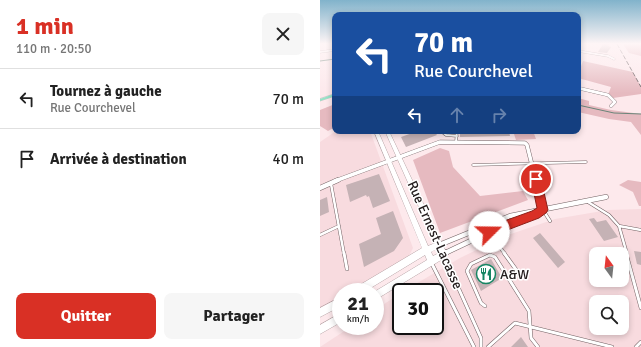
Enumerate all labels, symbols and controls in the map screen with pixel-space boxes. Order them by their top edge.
text: 1 min [16,11,74,41]
button: close [262,13,304,55]
text: 70 m [414,26,473,60]
icon: left [348,28,400,80]
text: 110 m · 20:50 [16,41,92,57]
text: Rue Courchevel [414,60,533,82]
text: Tournez à gauche [50,82,162,100]
icon: left [16,88,38,110]
text: 70 m [273,90,304,108]
text: Rue Courchevel [50,100,136,116]
icon: left [404,104,426,126]
icon: ahead [446,104,468,126]
icon: right [488,104,510,126]
icon: arrive [16,148,38,170]
text: Arrivée à destination [50,150,187,168]
text: 40 m [273,150,304,168]
pin [519,162,553,196]
icon: arrive [525,168,547,190]
street label: Rue Ernest-Lacasse [404,178,466,292]
position arrow [468,211,510,253]
north arrow [589,247,629,287]
map controls [589,247,629,335]
restaurant icon: A&W [475,263,497,285]
place label: A&W [500,266,529,283]
speed limit sign: 30 [392,283,444,335]
text: 21 [347,291,369,316]
button: Quitter [16,293,156,339]
button: Partager [164,293,304,339]
button: search [589,295,629,335]
text: km/h [347,313,369,325]

